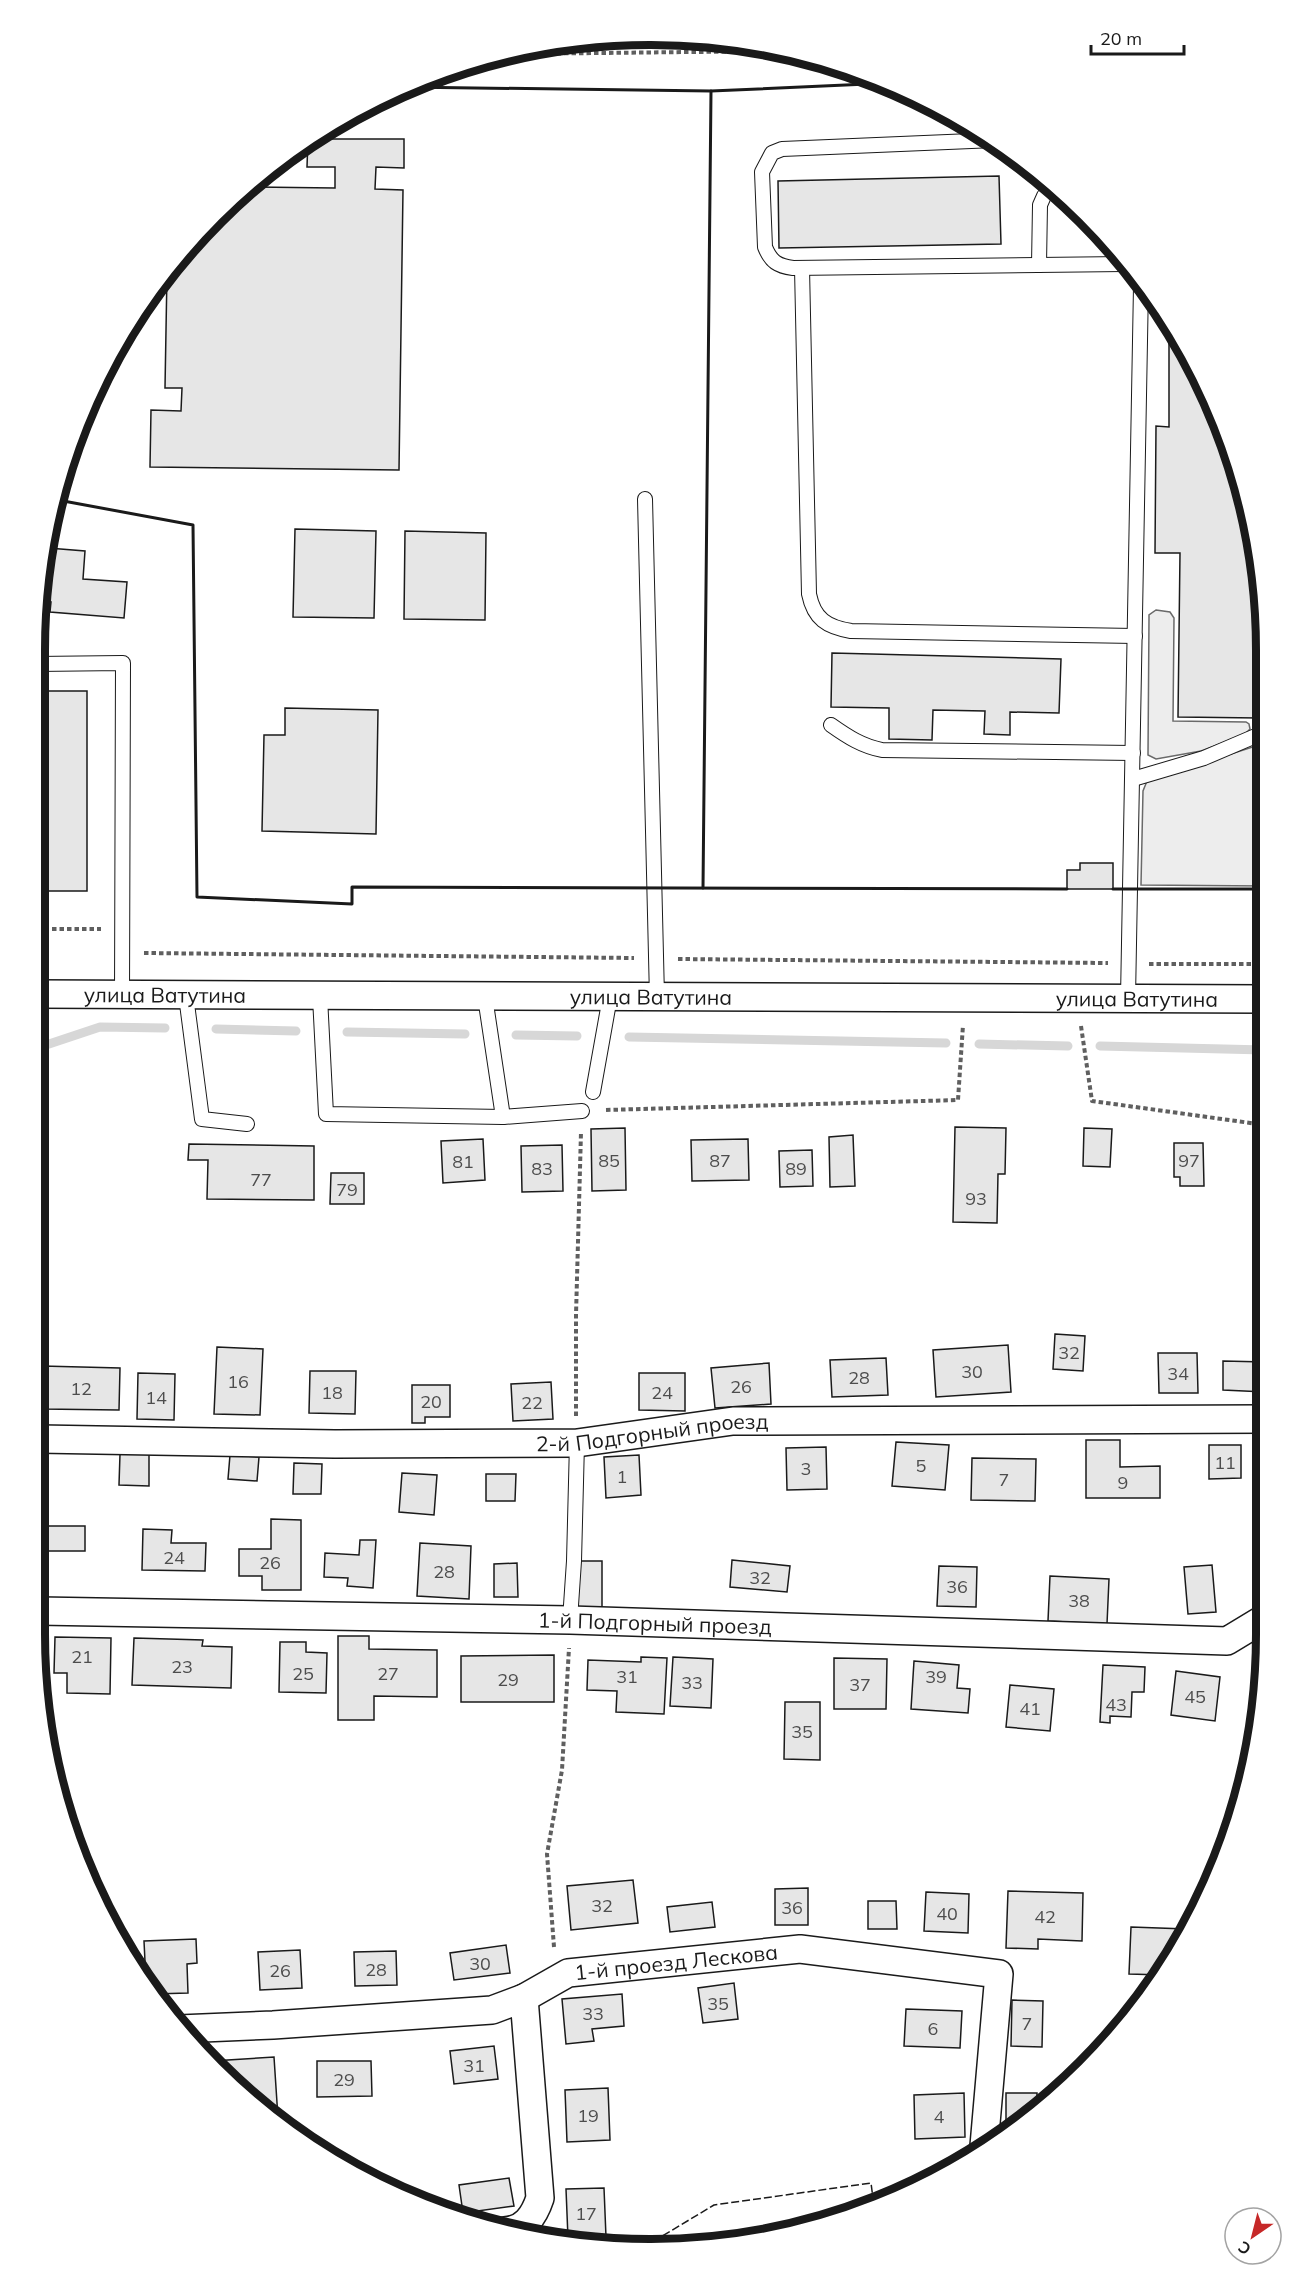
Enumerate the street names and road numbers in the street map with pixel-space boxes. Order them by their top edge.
street label: улица Ватутина [84,981,246,1008]
street label: улица Ватутина [570,983,732,1010]
street label: улица Ватутина [1056,985,1218,1012]
street label: 2-й Подгорный проезд [536,1408,769,1456]
street label: 1-й Подгорный проезд [538,1606,772,1639]
street label: 1-й проезд Лескова [573,1938,779,1985]

